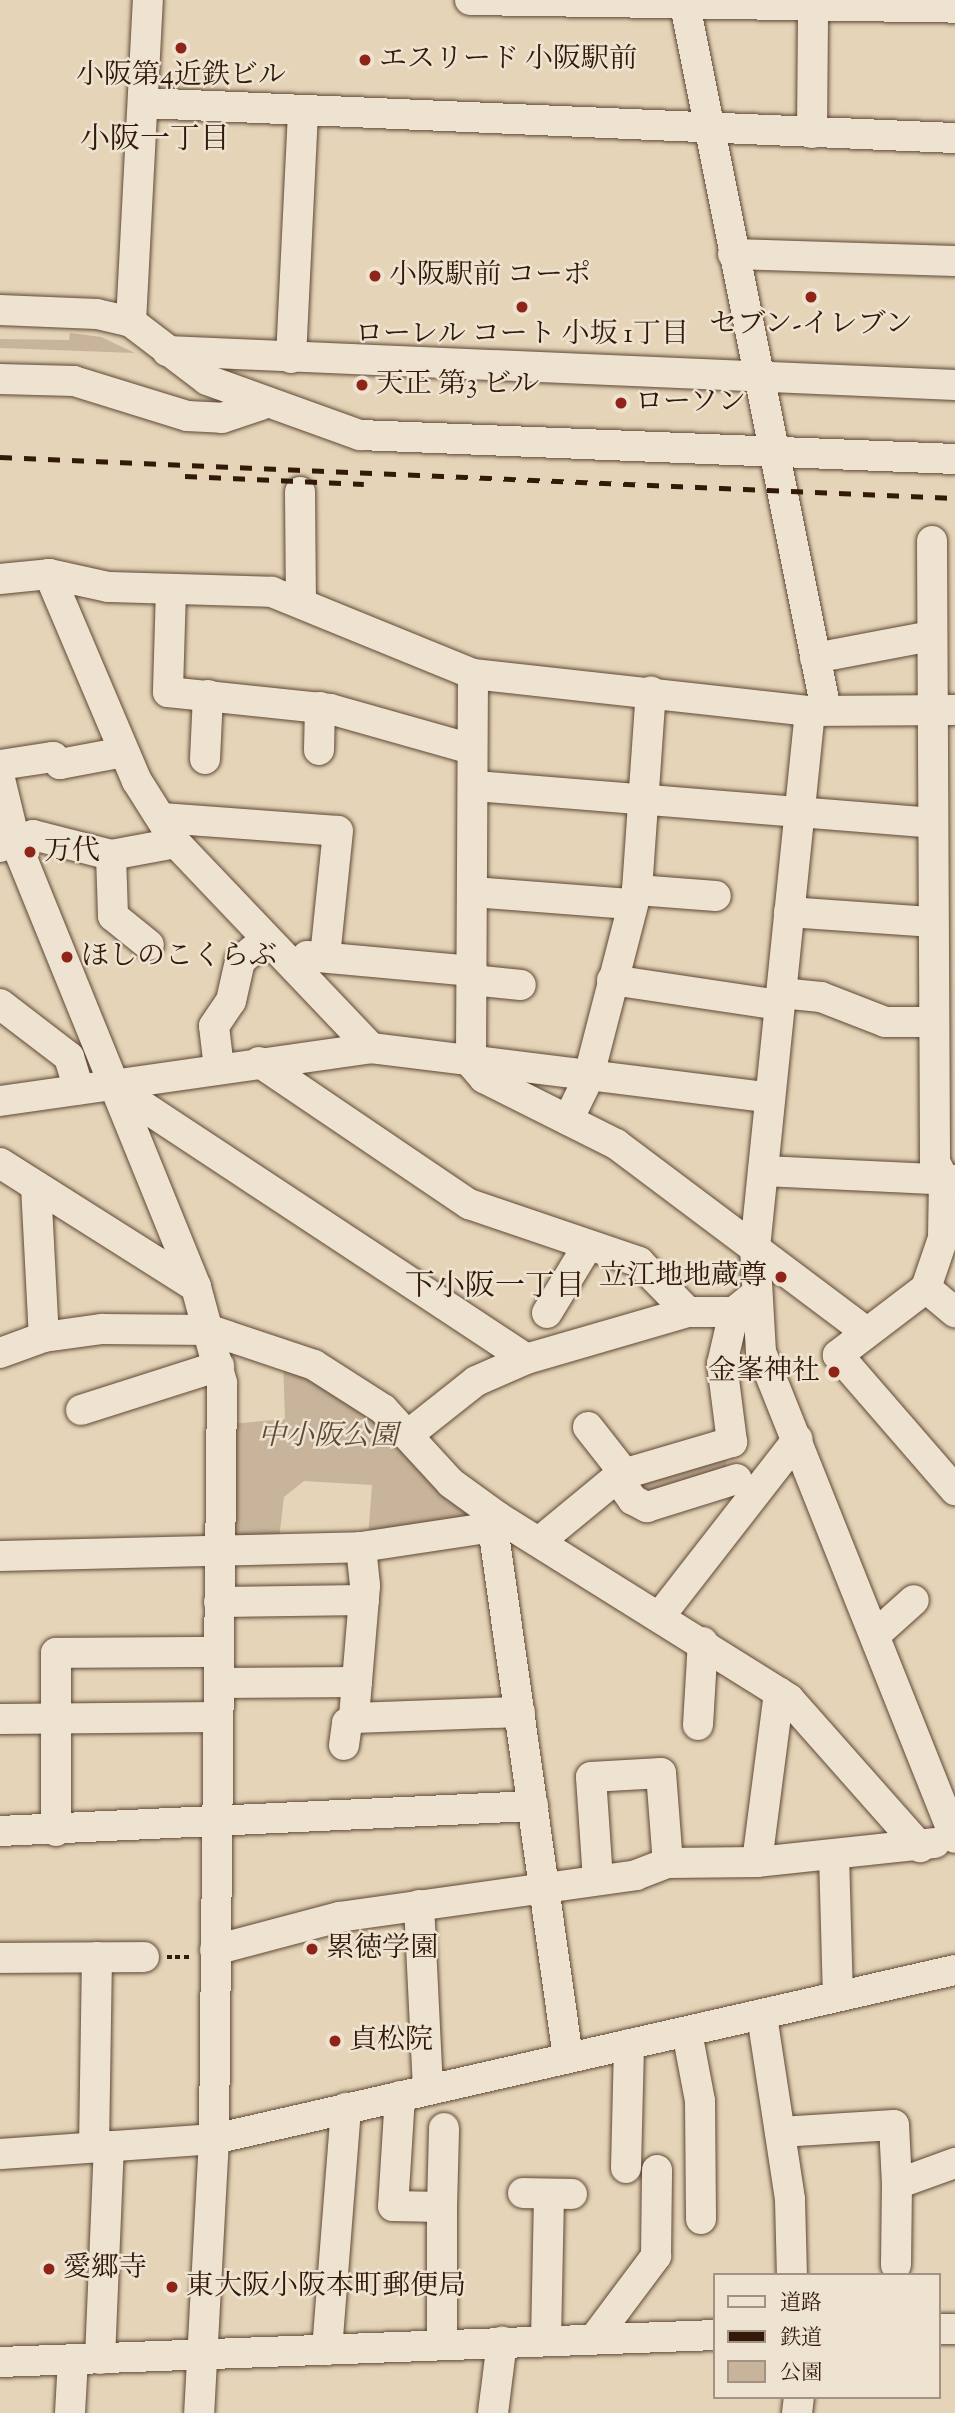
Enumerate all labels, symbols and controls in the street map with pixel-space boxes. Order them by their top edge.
marker: 小阪第4近鉄ビル [173,40,189,56]
place label: エスリード 小阪駅前 [379,43,637,77]
marker: エスリード 小阪駅前 [357,52,373,68]
place label: 小阪第4近鉄ビル [76,59,286,93]
district label: 小阪一丁目 [80,123,230,159]
place label: 小阪駅前 コーポ [389,259,591,293]
marker: 小阪駅前 コーポ [367,268,383,284]
marker: セブン-イレブン [803,289,819,305]
marker: ローレル コート 小坂 1丁目 [514,299,530,315]
place label: セブン-イレブン [708,308,914,342]
place label: ローレル コート 小坂 1丁目 [354,318,690,352]
place label: 天正 第3 ビル [376,368,539,402]
marker: 天正 第3 ビル [354,377,370,393]
place label: ローソン [635,386,747,420]
marker: ローソン [613,395,629,411]
place label: 万代 [44,835,100,869]
marker: 万代 [22,844,38,860]
place label: ほしのこくらぶ [81,940,277,974]
marker: ほしのこくらぶ [59,949,75,965]
place label: 立江地地蔵尊 [599,1260,767,1294]
marker: 立江地地蔵尊 [773,1269,789,1285]
district label: 下小阪一丁目 [405,1270,585,1306]
place label: 金峯神社 [708,1355,820,1389]
marker: 金峯神社 [826,1364,842,1380]
park label: 中小阪公園 [258,1420,398,1454]
place label: 累徳学園 [326,1932,438,1966]
marker: 累徳学園 [304,1941,320,1957]
place label: 貞松院 [349,2024,433,2058]
marker: 貞松院 [327,2033,343,2049]
place label: 愛郷寺 [63,2252,147,2286]
marker: 愛郷寺 [41,2261,57,2277]
place label: 東大阪小阪本町郵便局 [186,2270,466,2304]
legend [713,2273,941,2399]
marker: 東大阪小阪本町郵便局 [164,2279,180,2295]
text: 道路 [780,2289,822,2319]
text: 鉄道 [780,2324,822,2354]
text: 公園 [780,2359,822,2389]

